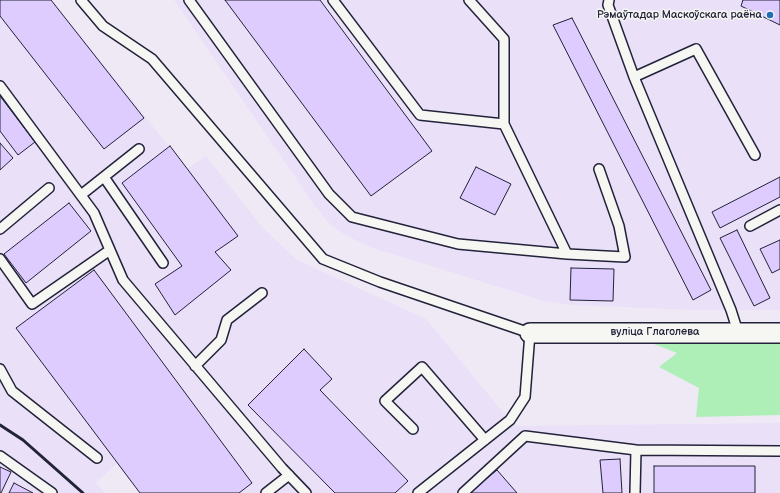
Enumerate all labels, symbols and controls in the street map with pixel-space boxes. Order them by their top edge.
place label: Рэмаўтадар Маскоўскага раёна [597,8,762,22]
marker: Рэмаўтадар Маскоўскага раёна [765,10,775,20]
street label: вуліца Глаголева [611,325,699,339]

